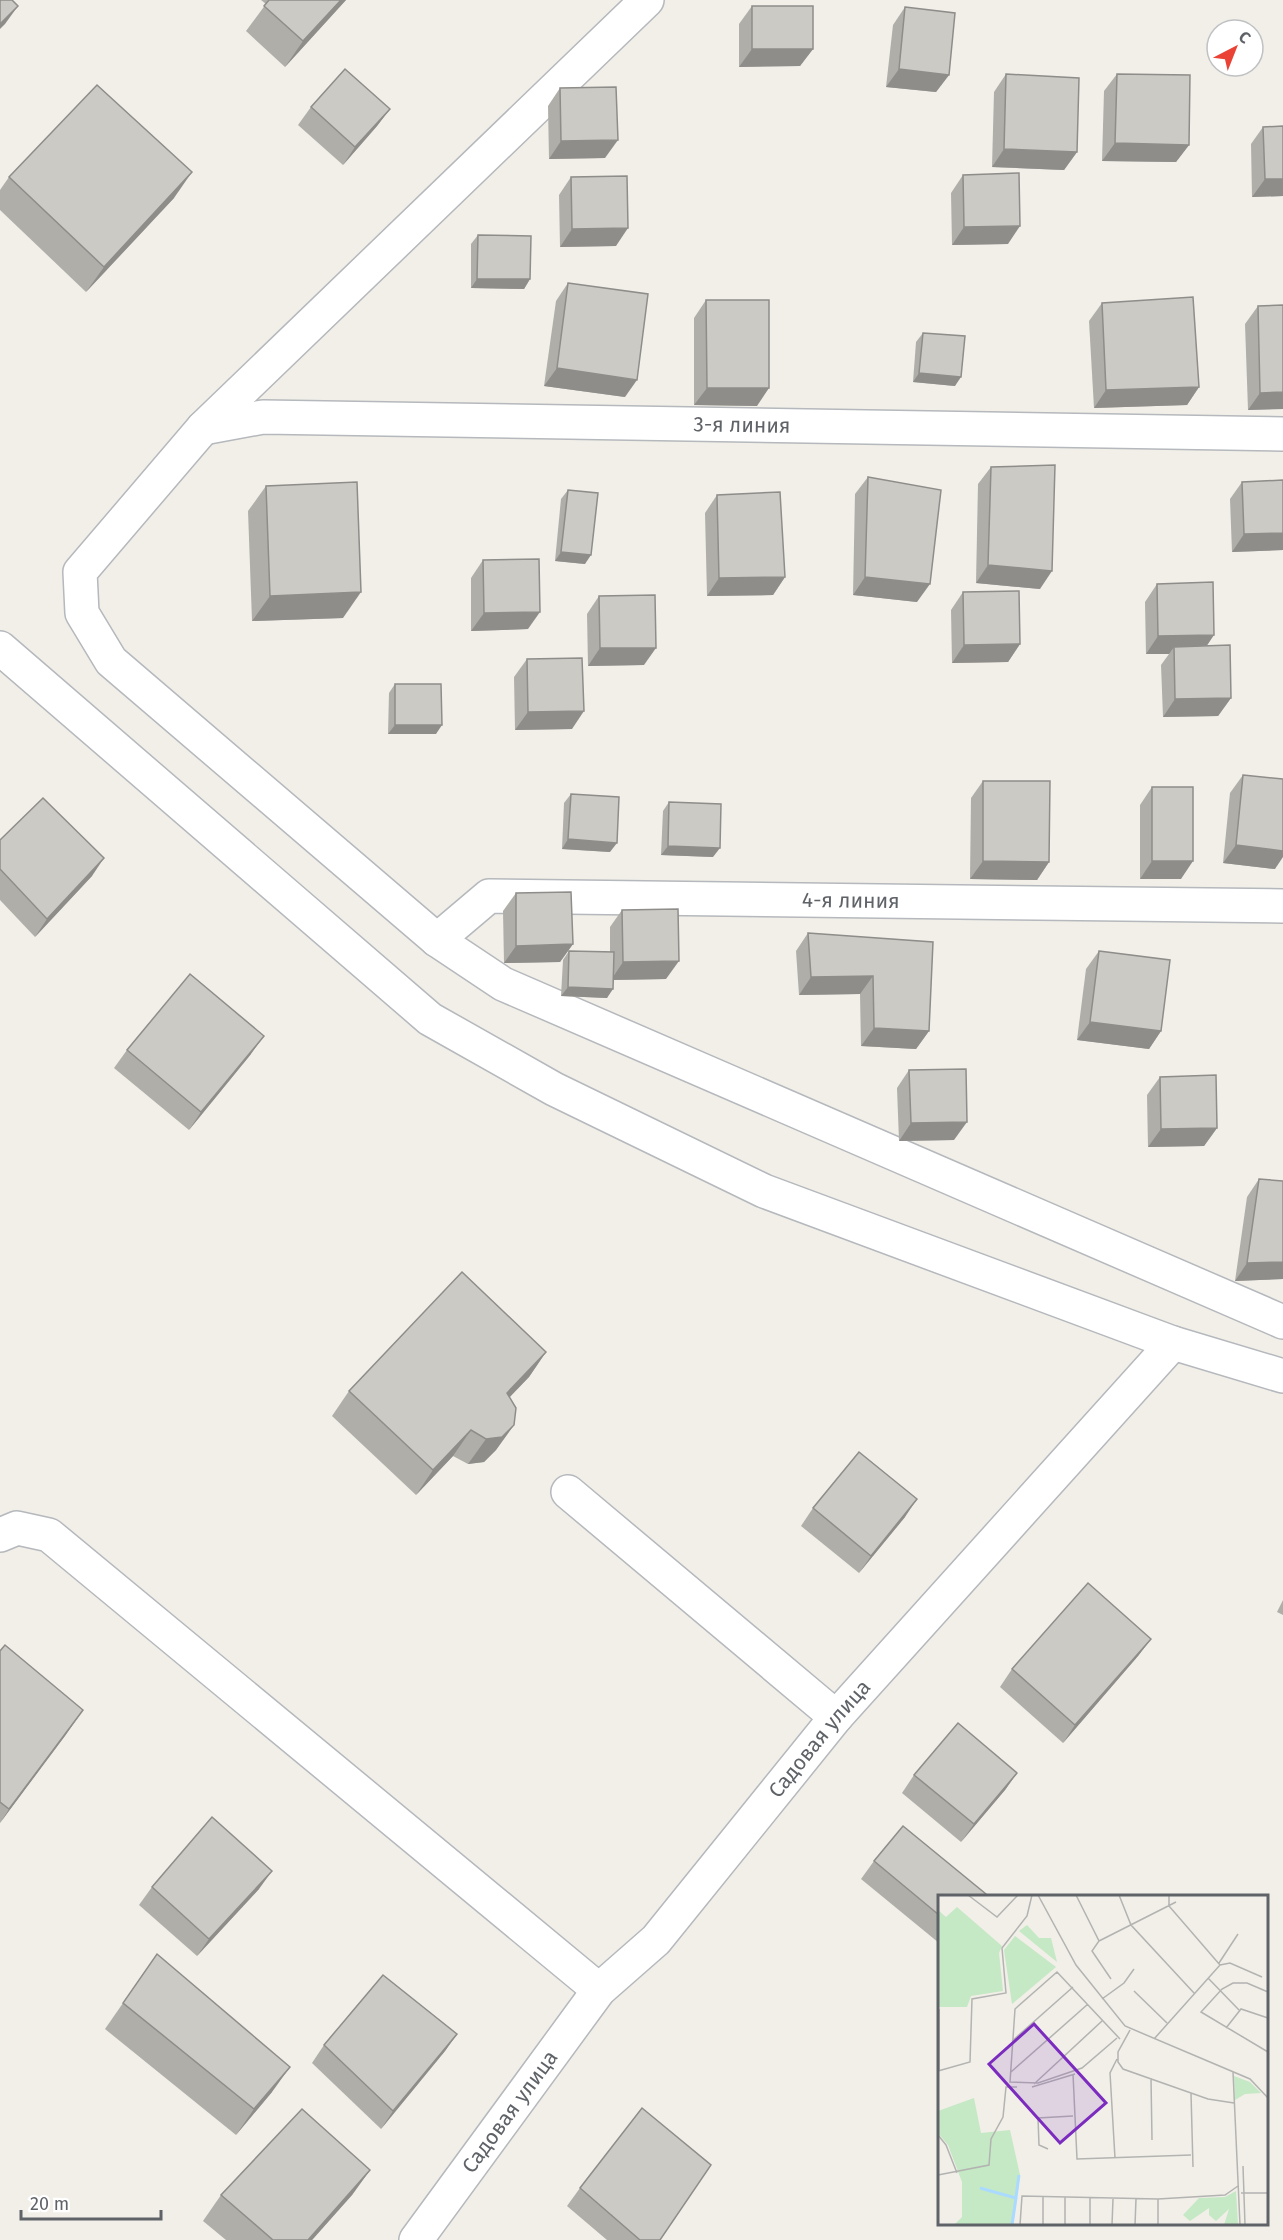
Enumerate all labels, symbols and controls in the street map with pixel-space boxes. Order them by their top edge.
north arrow [1205,18,1265,78]
text: С [1235,27,1255,48]
street label: 3-я линия [693,411,791,439]
street label: 4-я линия [802,887,900,914]
street label: Садовая улица [763,1674,876,1803]
inset map [938,1895,1268,2225]
street label: Садовая улица [456,2045,563,2178]
scale bar [21,2183,160,2221]
text: 20 m [30,2193,69,2215]

